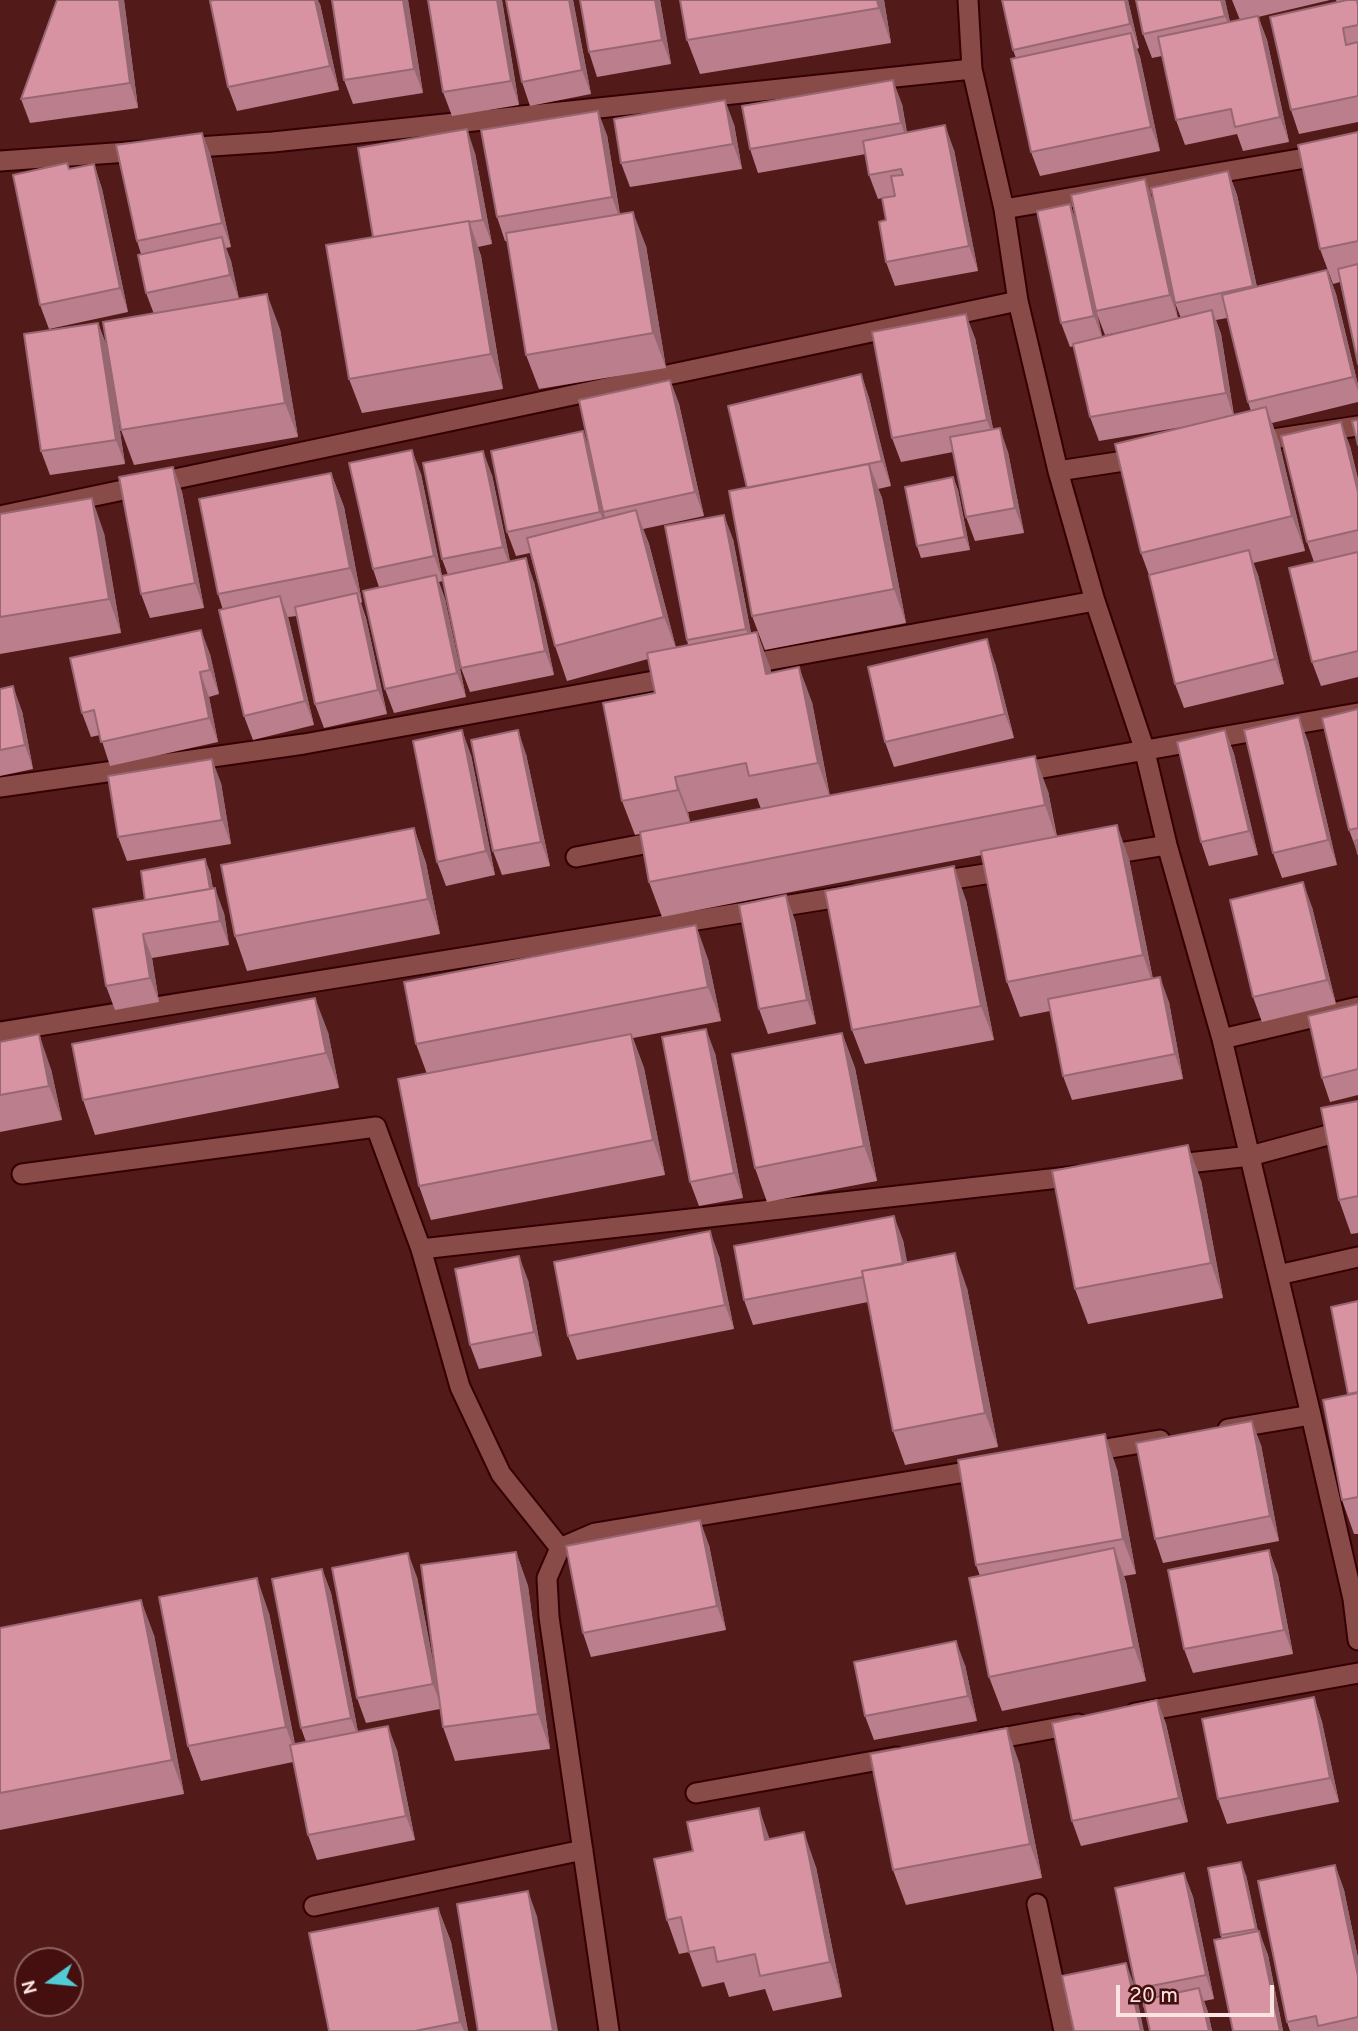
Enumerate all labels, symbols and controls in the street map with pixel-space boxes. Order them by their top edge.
north arrow [14,1947,84,2017]
scale bar [1120,1972,1278,2016]
text: N [17,1977,44,1997]
text: 20 m [1129,1983,1178,2010]

